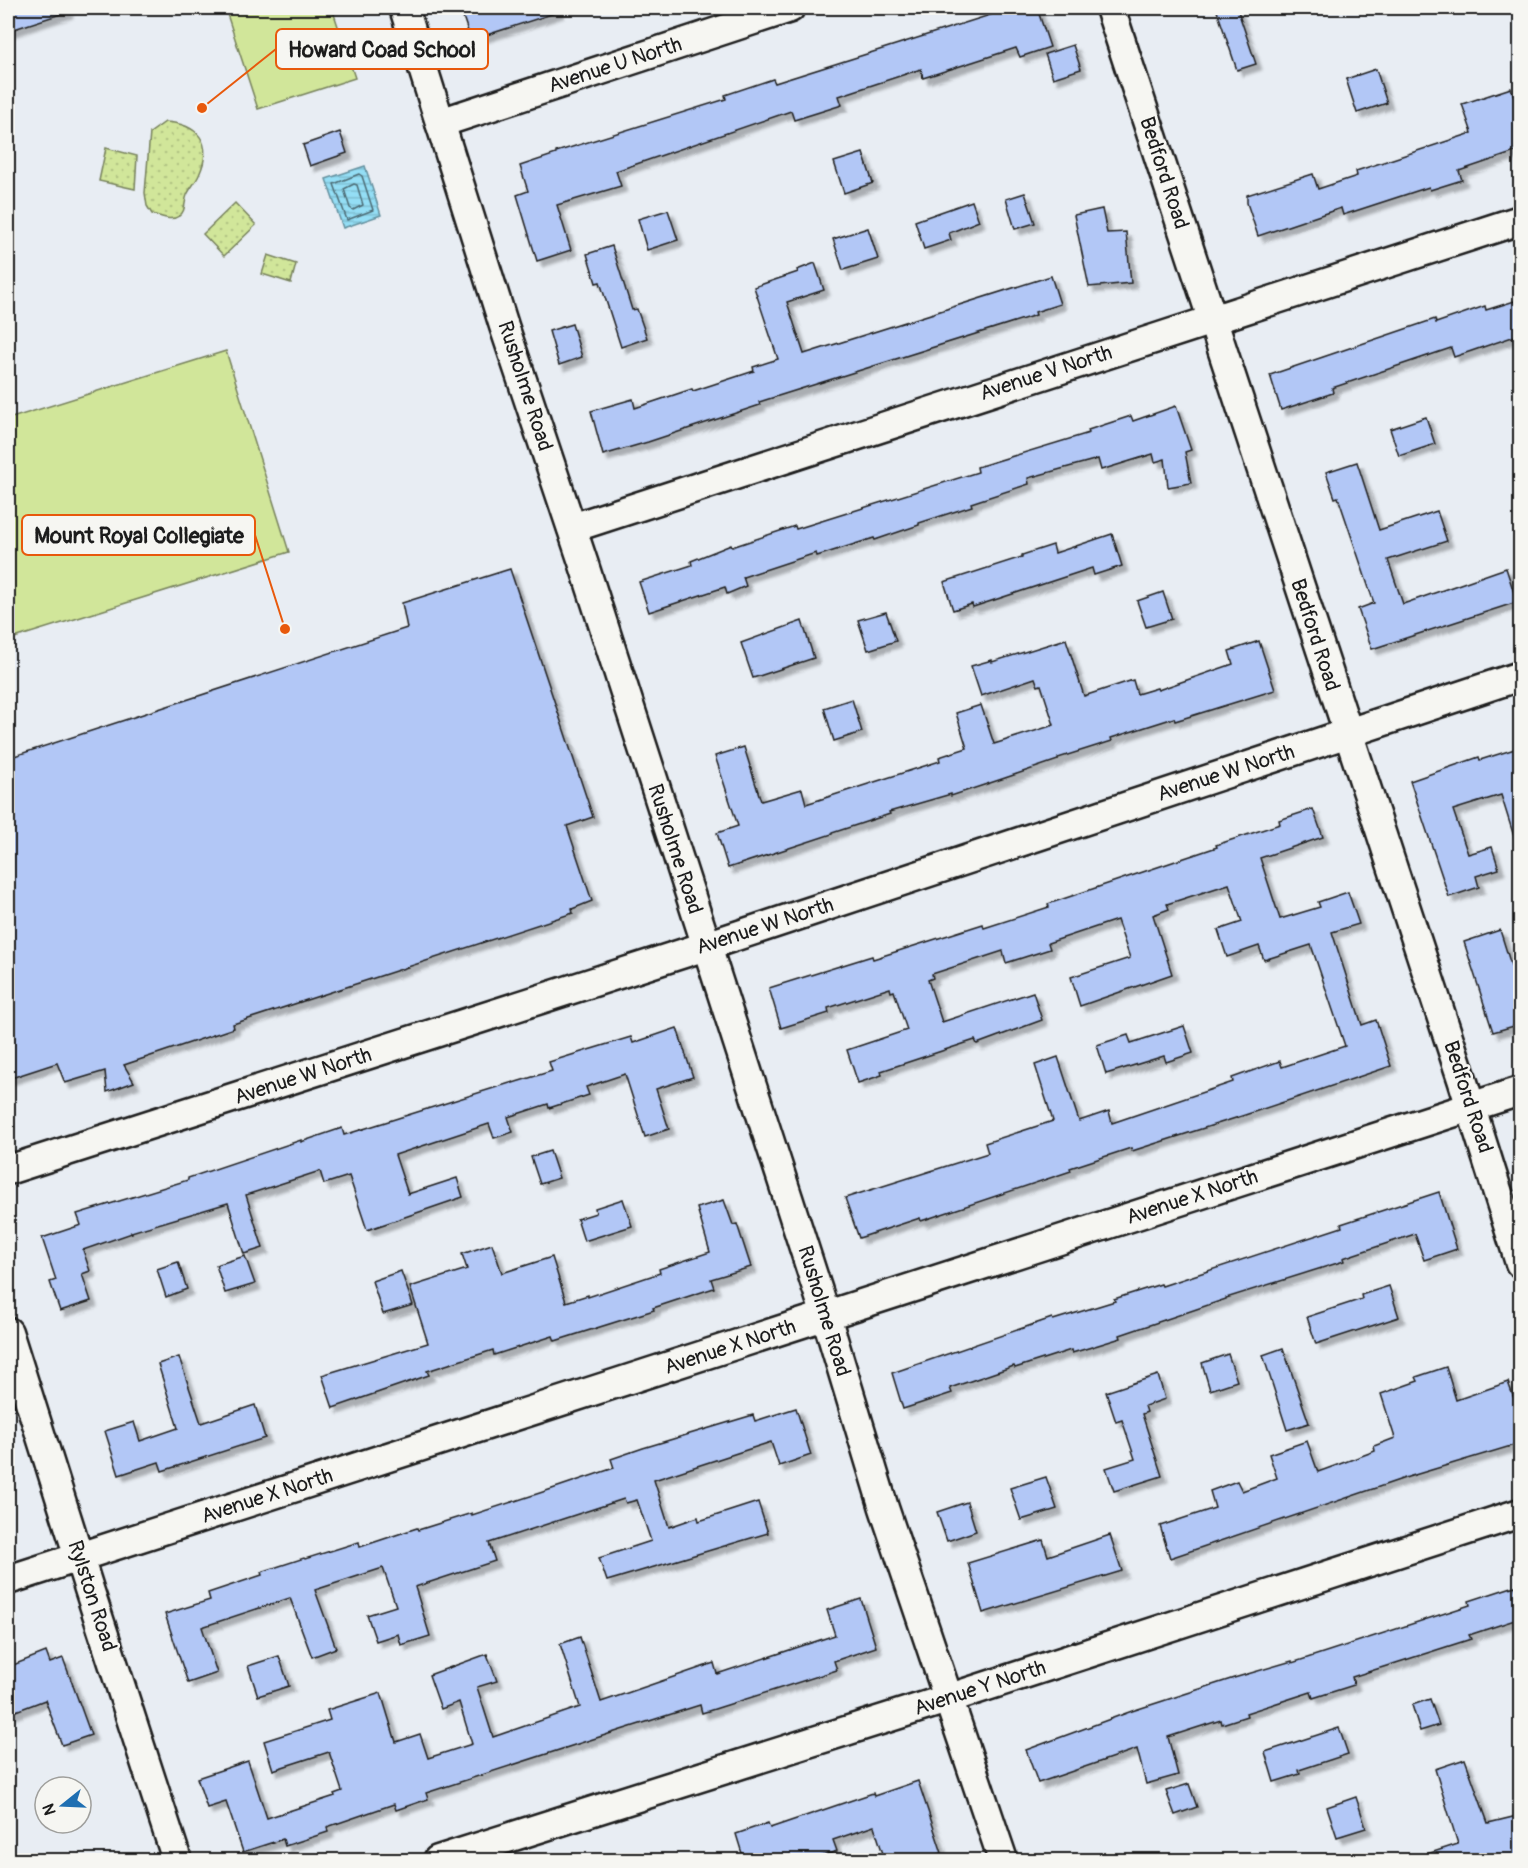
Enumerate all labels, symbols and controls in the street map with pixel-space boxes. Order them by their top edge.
callout: Howard Coad School [276,29,488,69]
street label: Avenue U North [545,31,685,99]
text: Howard Coad School [288,36,476,64]
street label: Bedford Road [1133,113,1195,233]
street label: Rusholme Road [491,317,559,455]
street label: Avenue V North [976,339,1116,407]
callout: Mount Royal Collegiate [22,515,255,555]
text: Mount Royal Collegiate [34,522,245,550]
street label: Bedford Road [1284,575,1346,695]
street label: Avenue W North [1154,738,1298,808]
street label: Rusholme Road [641,780,709,918]
street label: Avenue W North [693,891,837,961]
street label: Bedford Road [1437,1037,1499,1157]
street label: Avenue W North [231,1041,375,1111]
street label: Avenue X North [1123,1163,1261,1231]
street label: Rusholme Road [791,1242,857,1380]
street label: Avenue X North [661,1313,799,1381]
street label: Avenue X North [198,1462,336,1530]
street label: Rylston Road [61,1537,123,1655]
street label: Avenue Y North [911,1654,1049,1722]
north arrow [33,1775,93,1835]
text: N [38,1801,61,1818]

